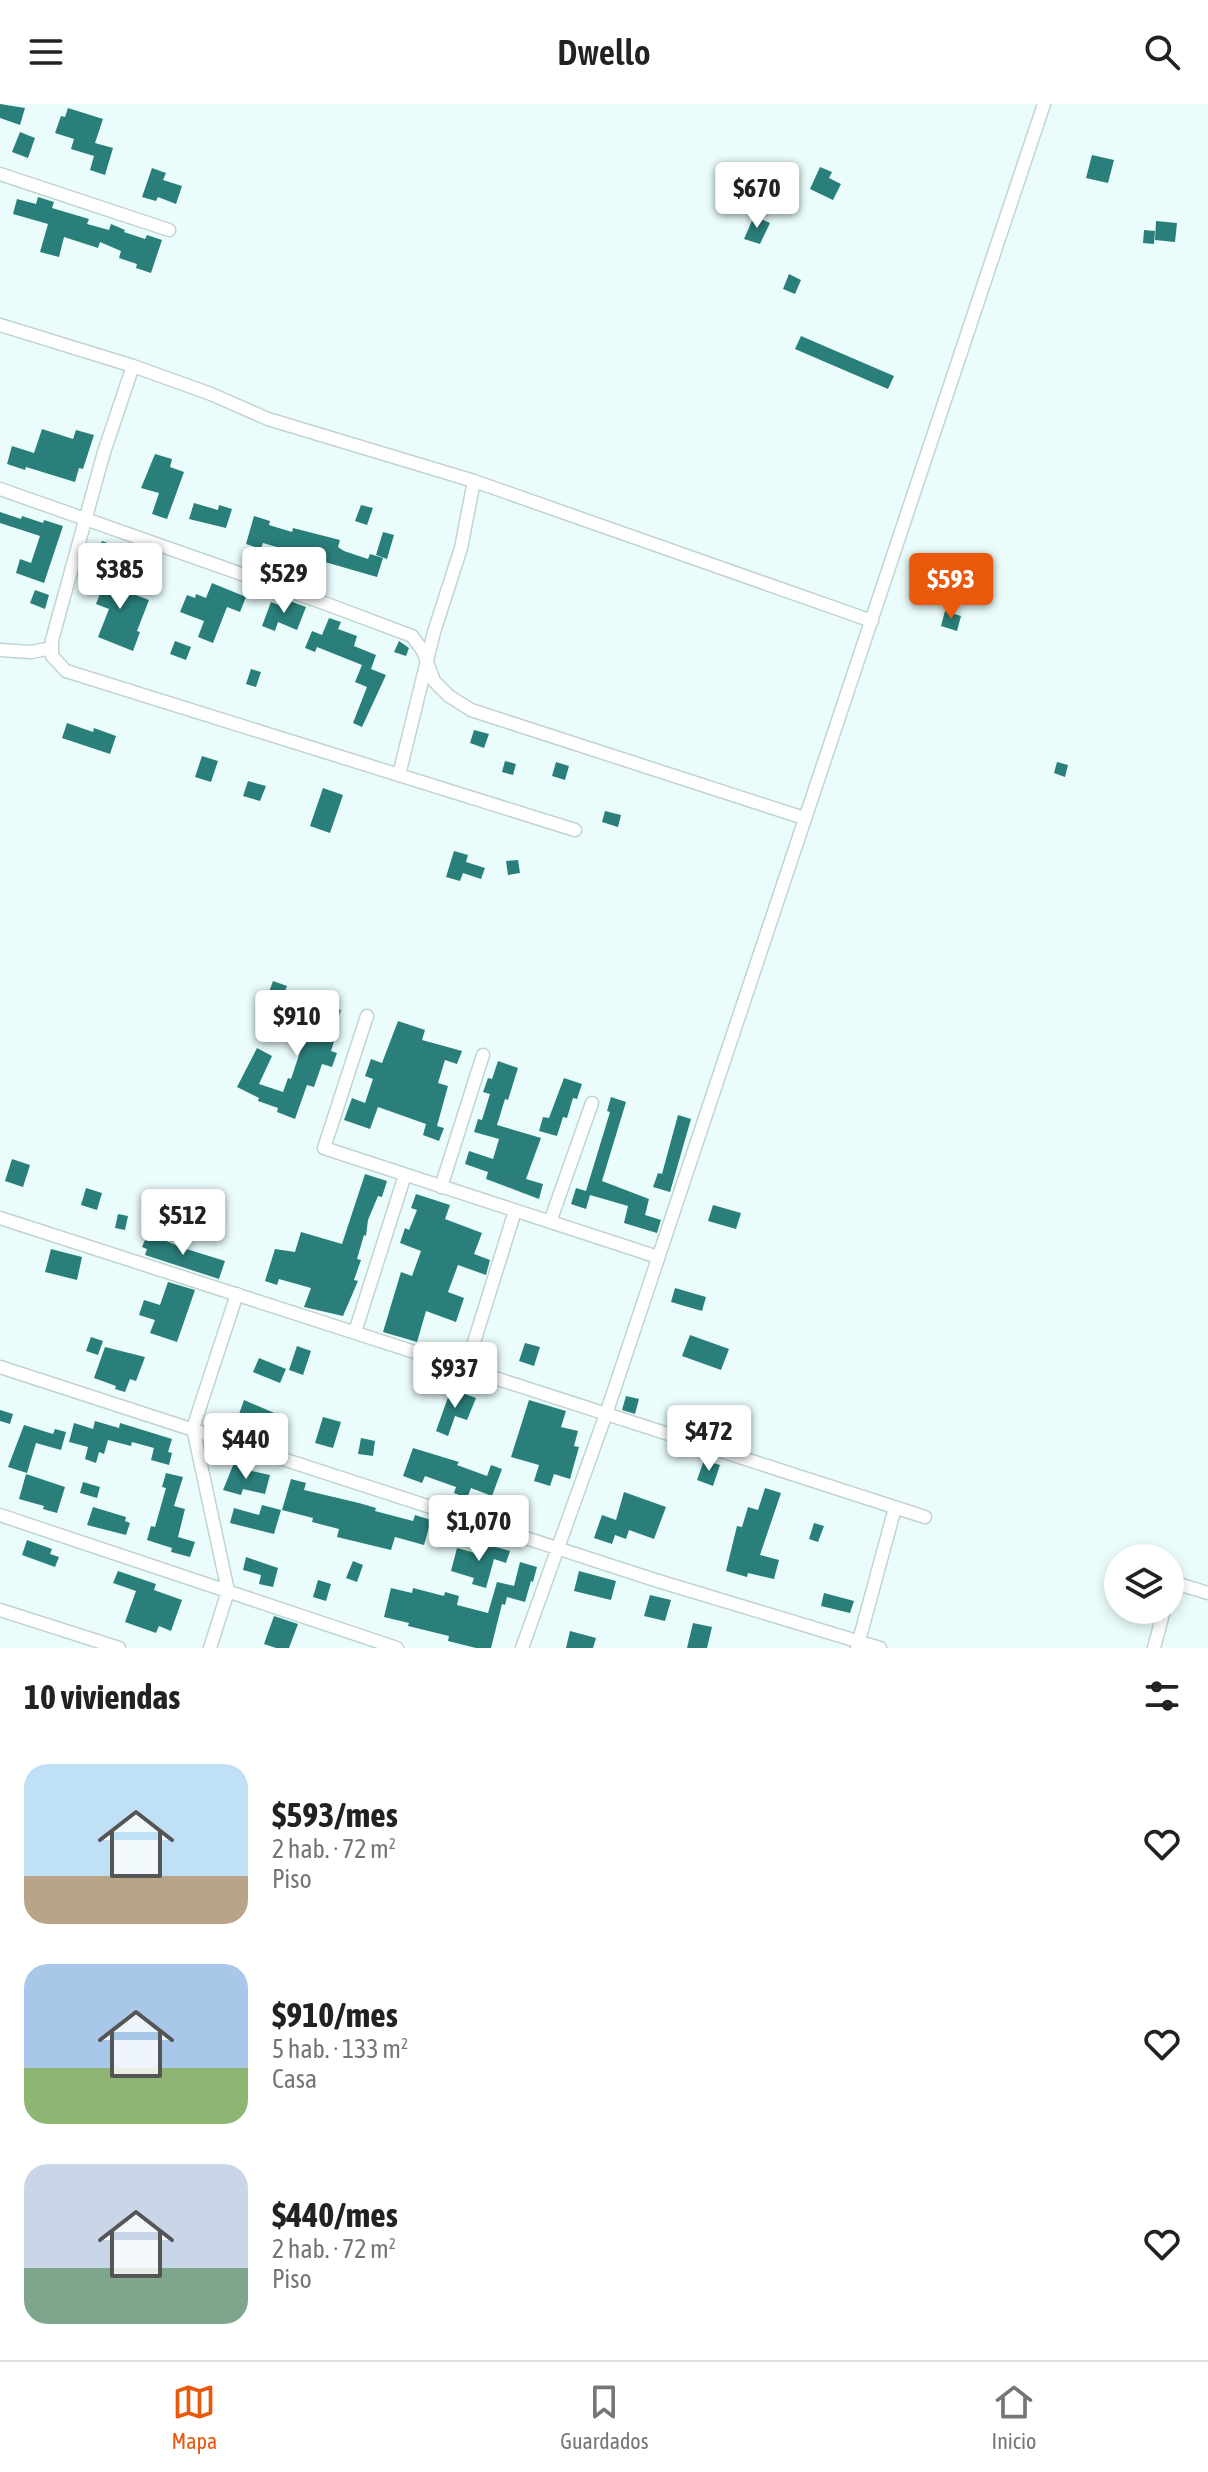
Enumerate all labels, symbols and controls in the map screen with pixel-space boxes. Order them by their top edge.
icon: menu [24,30,68,74]
icon: search [1140,30,1184,74]
text: Dwello [557,31,651,73]
pin: $670 [710,162,804,230]
text: $670 [733,173,781,203]
pin: $385 [73,543,167,611]
pin: $529 [237,547,331,615]
pin: $593 [904,553,998,621]
text: $385 [96,554,144,584]
text: $529 [260,558,308,588]
text: $593 [927,564,975,594]
pin: $910 [250,990,344,1058]
text: $910 [273,1001,321,1031]
pin: $512 [136,1189,230,1257]
text: $512 [159,1200,207,1230]
pin: $937 [408,1342,502,1410]
text: $937 [431,1353,479,1383]
pin: $472 [662,1405,756,1473]
pin: $440 [199,1413,293,1481]
text: $472 [685,1416,733,1446]
text: $440 [222,1424,270,1454]
pin: $1,070 [414,1495,544,1563]
text: $1,070 [447,1506,511,1536]
map controls [1104,1544,1184,1624]
button: layers [1104,1544,1184,1624]
icon: filters [1140,1674,1184,1718]
text: 10 viviendas [24,1677,180,1716]
text: $593/mes [272,1795,398,1834]
icon: home [88,1796,184,1892]
icon: heart [1140,1822,1184,1866]
text: 2 hab. · 72 m² [272,1834,396,1864]
text: Piso [272,1864,312,1894]
text: $910/mes [272,1995,398,2034]
icon: home [88,1996,184,2092]
icon: heart [1140,2022,1184,2066]
text: 5 hab. · 133 m² [272,2034,408,2064]
text: Casa [272,2064,317,2094]
text: $440/mes [272,2195,398,2234]
icon: home [88,2196,184,2292]
icon: heart [1140,2222,1184,2266]
text: 2 hab. · 72 m² [272,2234,396,2264]
text: Piso [272,2264,312,2294]
tab: Mapa [172,2380,217,2454]
tab: Guardados [560,2380,648,2454]
tab: Inicio [992,2380,1036,2454]

